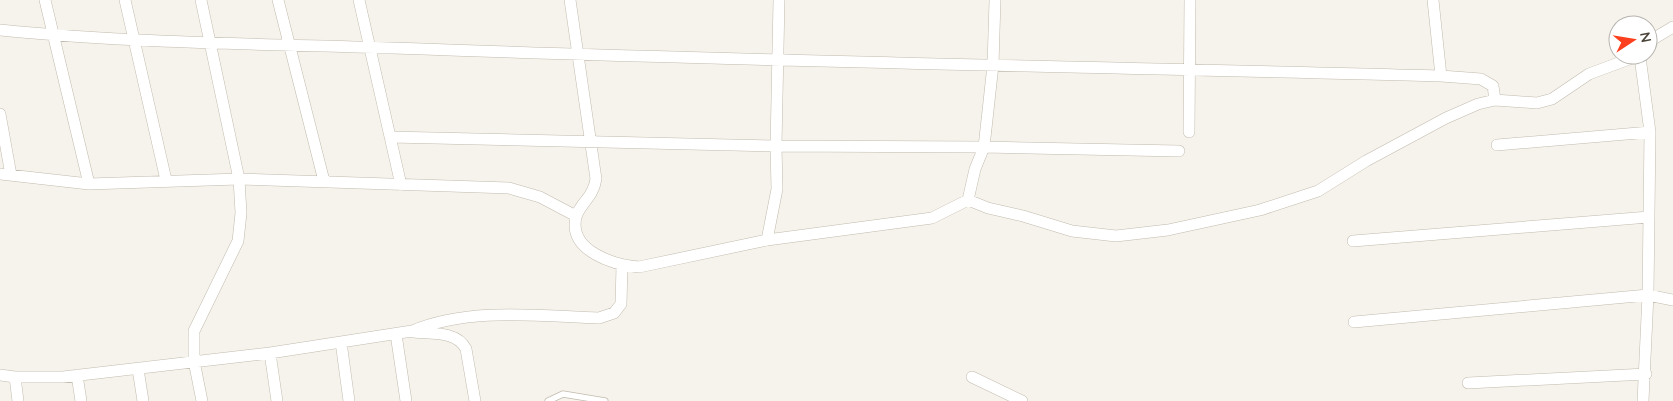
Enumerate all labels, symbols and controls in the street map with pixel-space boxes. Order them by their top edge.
north arrow [1608,15,1658,65]
text: N [1636,30,1656,44]

